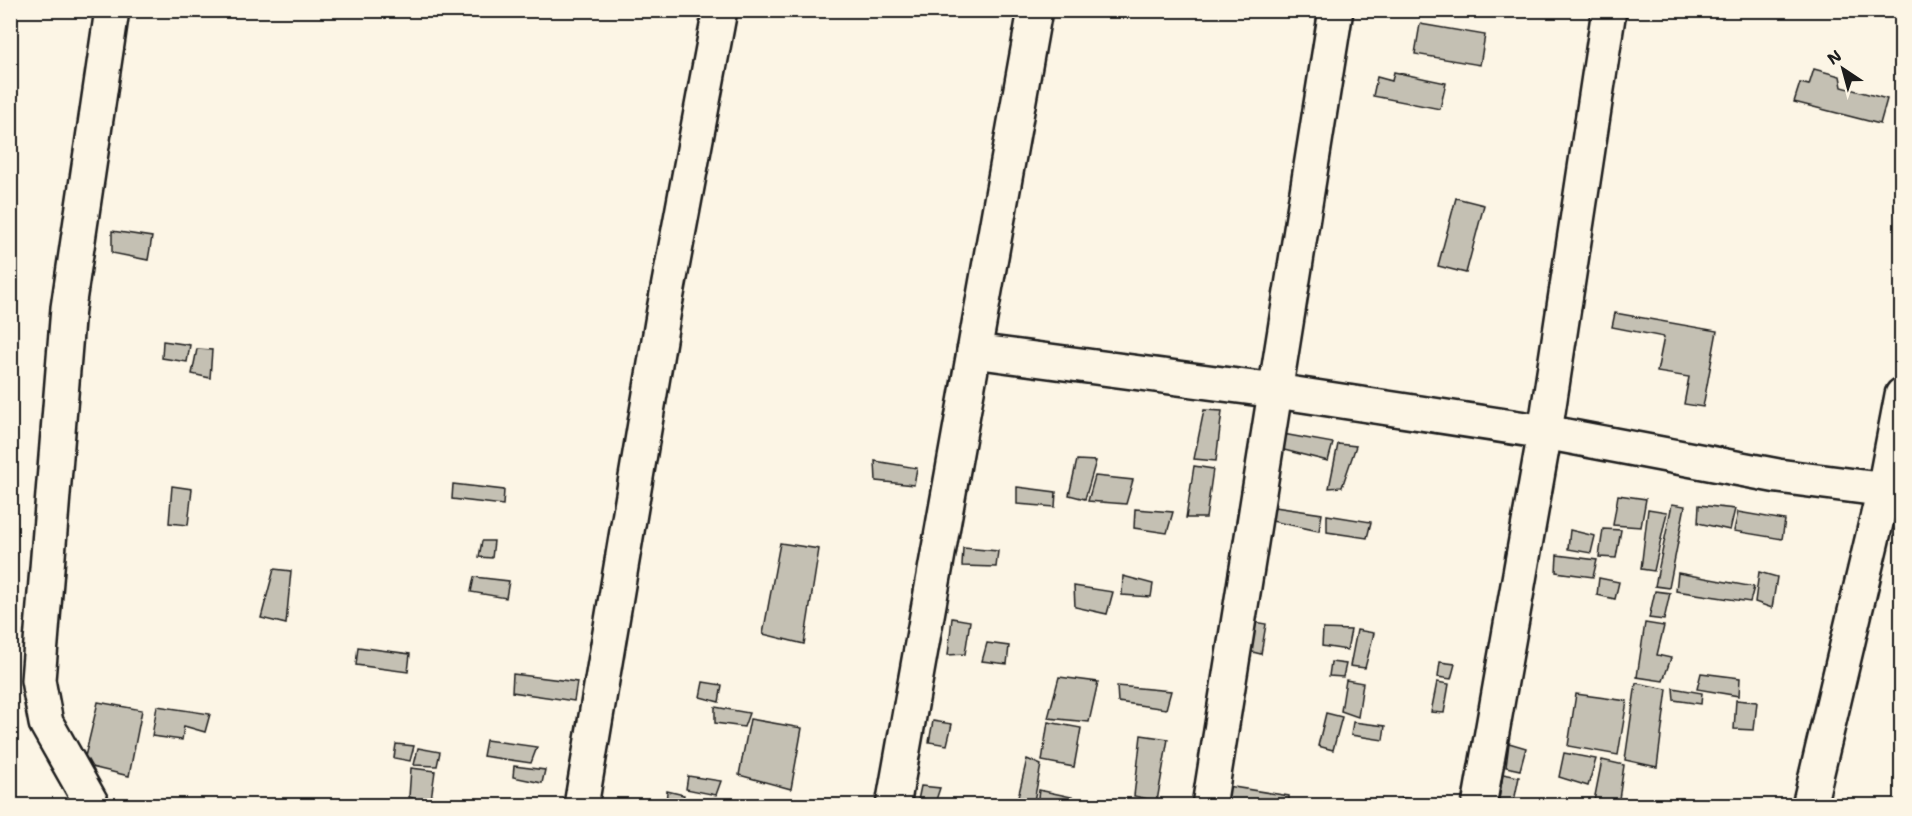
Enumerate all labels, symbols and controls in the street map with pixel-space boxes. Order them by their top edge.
north arrow [1813,39,1873,99]
text: N [1823,45,1846,69]

